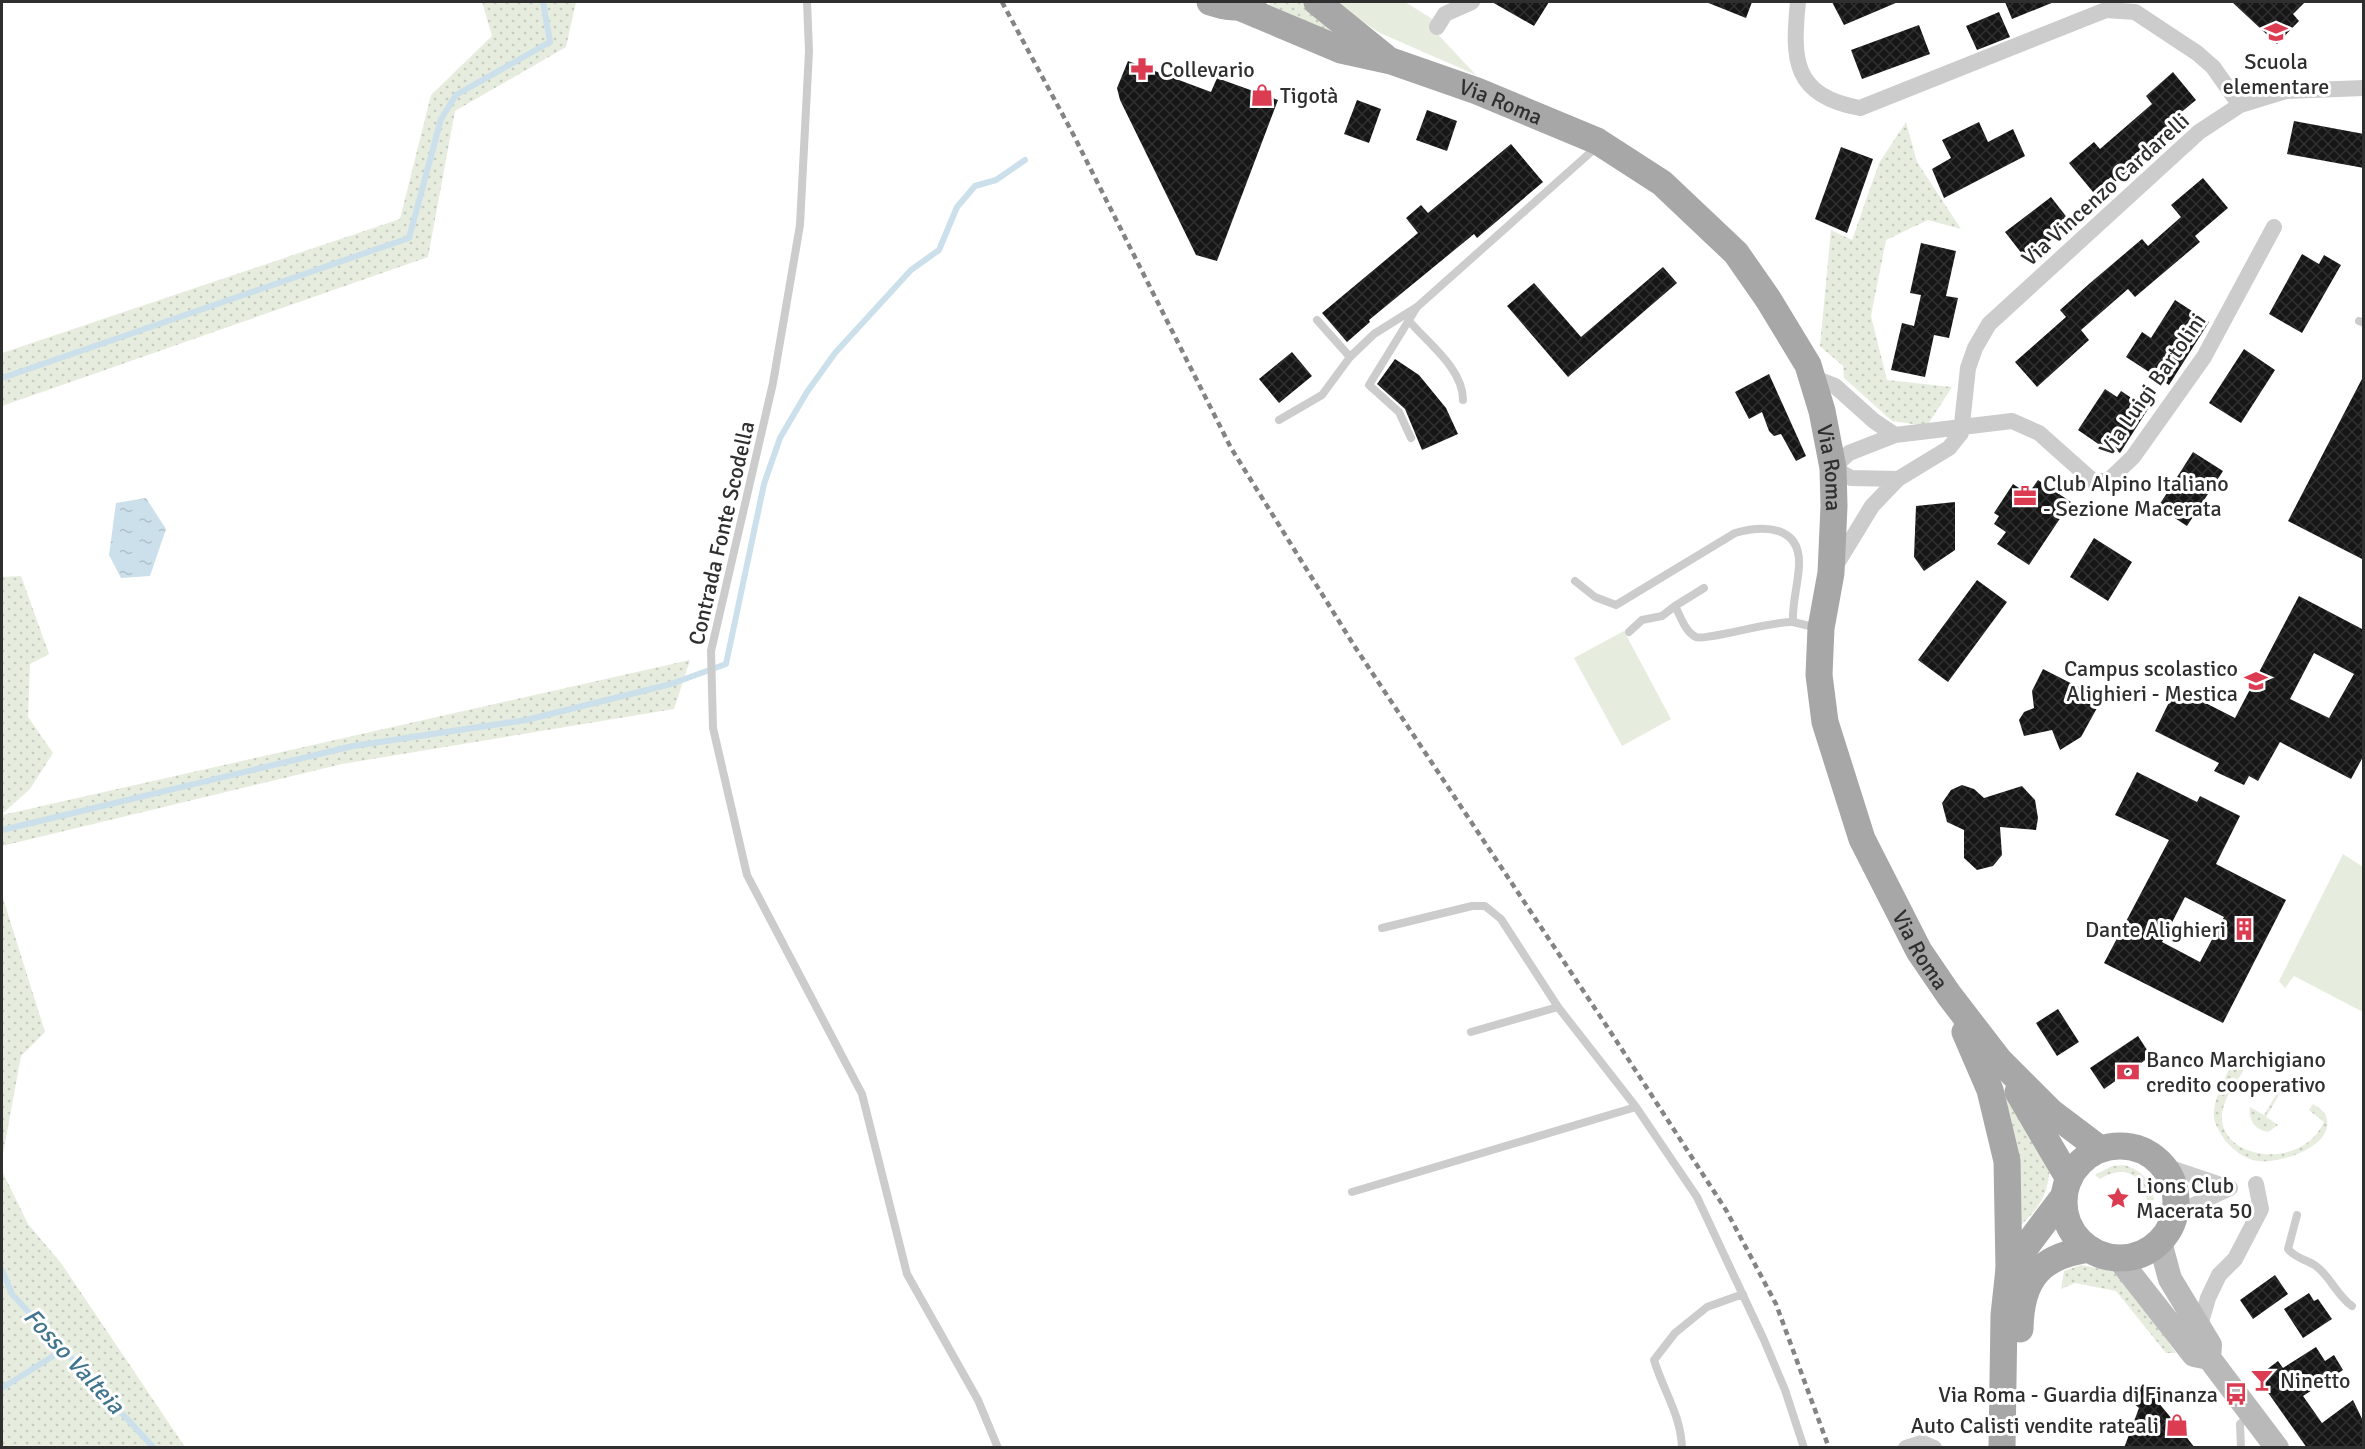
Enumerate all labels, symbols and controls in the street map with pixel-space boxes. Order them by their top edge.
school or university icon: Scuola elementare [2263,19,2289,45]
place label: Scuola elementare [2223,48,2329,100]
pharmacy icon: Collevario [1129,56,1155,82]
place label: Collevario [1160,56,1255,83]
street label: Via Roma [1456,73,1546,131]
shop icon: Tigotà [1249,82,1275,108]
place label: Tigotà [1280,82,1339,109]
street label: Via Vincenzo Cardarelli [2016,107,2195,272]
street label: Via Luigi Bartolini [2093,308,2212,461]
street label: Contrada Fonte Scodella [683,419,760,648]
street label: Via Roma [1811,422,1847,512]
place label: Club Alpino Italiano - Sezione Macerata [2043,470,2229,522]
office icon: Club Alpino Italiano - Sezione Macerata [2012,483,2038,509]
place label: Campus scolastico Alighieri - Mestica [2064,655,2238,707]
school or university icon: Campus scolastico Alighieri - Mestica [2243,668,2269,694]
street label: Via Roma [1886,906,1954,995]
place label: Dante Alighieri [2085,916,2226,943]
building icon: Dante Alighieri [2231,916,2257,942]
place label: Banco Marchigiano credito cooperativo [2146,1046,2326,1098]
bank icon: Banco Marchigiano credito cooperativo [2115,1059,2141,1085]
place label: Lions Club Macerata 50 [2136,1172,2252,1224]
place icon: Lions Club Macerata 50 [2105,1185,2131,1211]
water label: Fosso Valteia [17,1302,131,1421]
bar icon: Ninetto [2249,1367,2275,1393]
place label: Ninetto [2280,1367,2351,1394]
place label: Via Roma - Guardia di Finanza [1938,1381,2218,1408]
bus stop icon: Via Roma - Guardia di Finanza [2223,1381,2249,1407]
place label: Auto Calisti vendite rateali [1911,1412,2159,1439]
shop icon: Auto Calisti vendite rateali [2164,1412,2190,1438]

